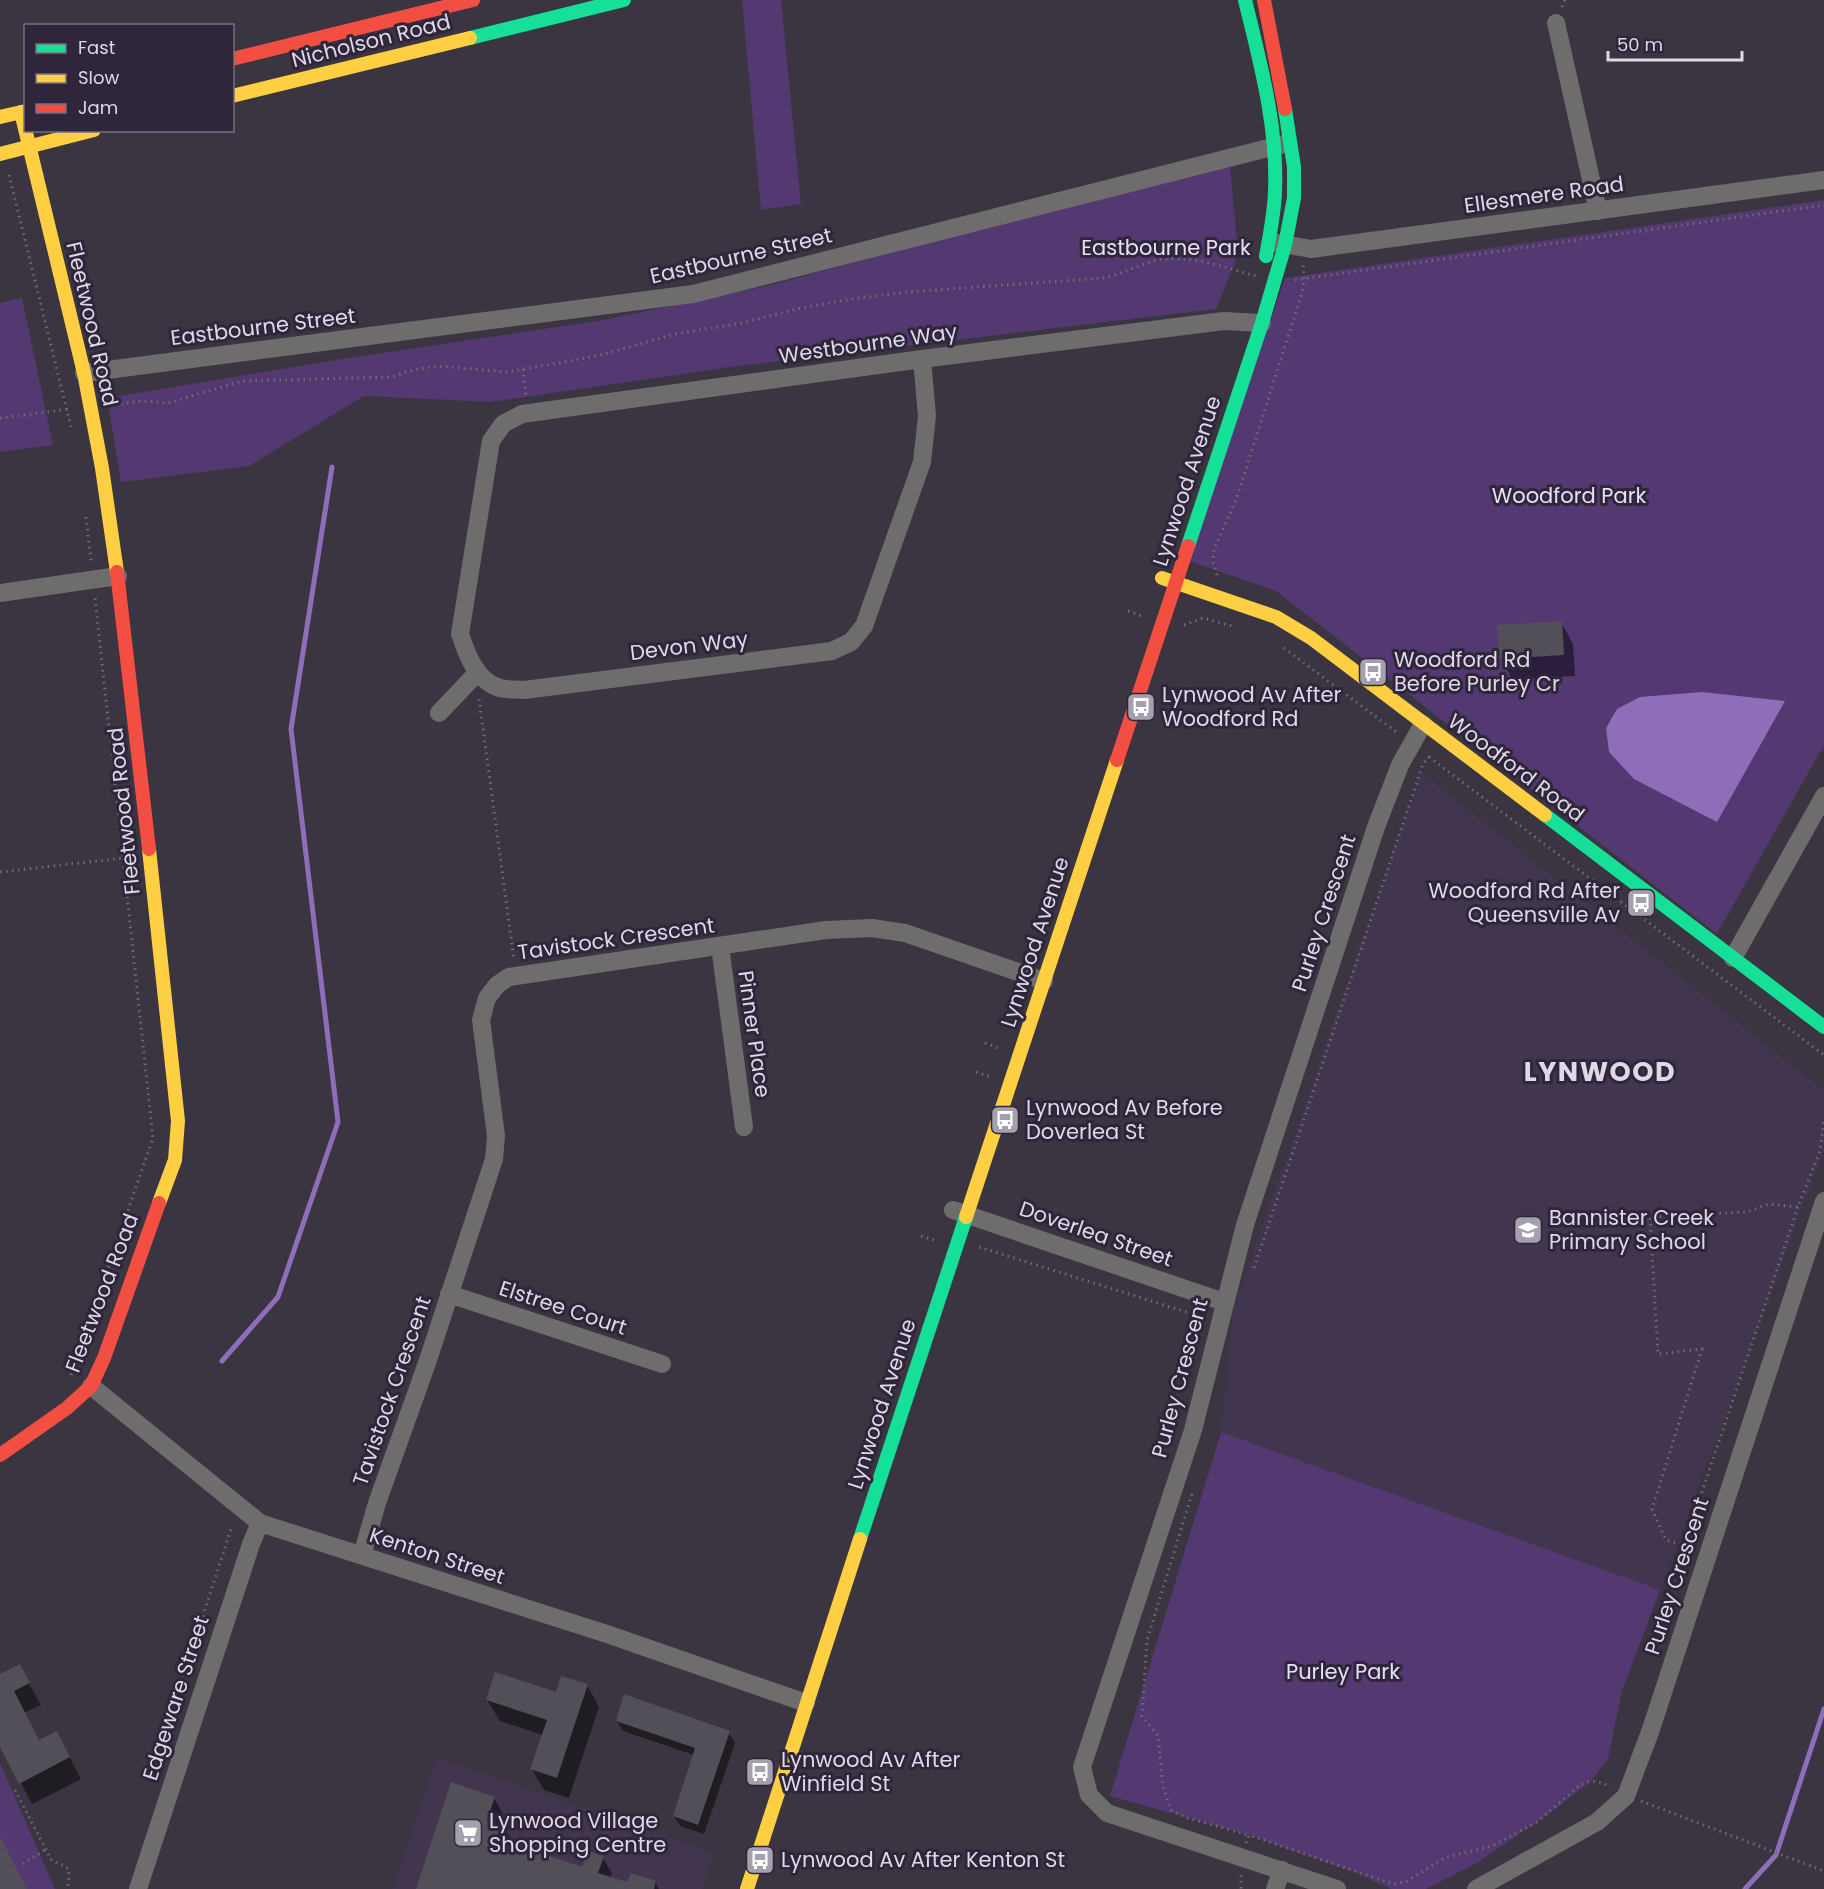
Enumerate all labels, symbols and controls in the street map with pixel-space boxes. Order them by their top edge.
street label: Nicholson Road [288,7,453,74]
legend [24,24,234,132]
scale bar [1608,24,1742,62]
text: 50 m [1617,32,1663,57]
text: Fast [78,35,115,60]
text: Slow [78,65,120,90]
text: Jam [78,95,118,120]
street label: Ellesmere Road [1462,169,1626,220]
street label: Eastbourne Street [647,220,835,291]
park label: Eastbourne Park [1081,233,1251,262]
street label: Fleetwood Road [59,239,126,409]
street label: Eastbourne Street [169,301,357,352]
street label: Westbourne Way [777,317,959,370]
street label: Lynwood Avenue [1145,392,1228,570]
park label: Woodford Park [1492,481,1646,510]
street label: Devon Way [628,624,750,667]
place label: Woodford Rd Before Purley Cr [1394,645,1560,698]
bus stop icon: Woodford Rd Before Purley Cr [1357,656,1389,688]
place label: Lynwood Av After Woodford Rd [1162,680,1342,733]
bus stop icon: Lynwood Av After Woodford Rd [1125,691,1157,723]
street label: Woodford Road [1442,707,1591,829]
street label: Fleetwood Road [100,726,147,896]
street label: Purley Crescent [1284,830,1363,995]
street label: Lynwood Avenue [993,853,1076,1031]
place label: Woodford Rd After Queensville Av [1428,876,1620,929]
bus stop icon: Woodford Rd After Queensville Av [1625,887,1657,919]
street label: Tavistock Crescent [516,910,716,967]
street label: Pinner Place [731,969,778,1099]
district label: LYNWOOD [1524,1053,1676,1090]
place label: Lynwood Av Before Doverlea St [1026,1093,1223,1146]
bus stop icon: Lynwood Av Before Doverlea St [989,1104,1021,1136]
street label: Doverlea Street [1016,1194,1177,1273]
place label: Bannister Creek Primary School [1549,1203,1714,1256]
street label: Fleetwood Road [58,1209,145,1376]
school or university icon: Bannister Creek Primary School [1512,1214,1544,1246]
street label: Elstree Court [496,1273,631,1342]
street label: Tavistock Crescent [345,1292,438,1489]
street label: Purley Crescent [1144,1295,1215,1461]
street label: Lynwood Avenue [840,1315,923,1493]
street label: Purley Crescent [1637,1493,1716,1658]
street label: Kenton Street [366,1520,509,1591]
street label: Edgeware Street [135,1612,216,1784]
park label: Purley Park [1286,1657,1400,1686]
place label: Lynwood Av After Winfield St [781,1745,961,1798]
bus stop icon: Lynwood Av After Winfield St [744,1756,776,1788]
place label: Lynwood Village Shopping Centre [489,1806,666,1859]
supermarket icon: Lynwood Village Shopping Centre [452,1817,484,1849]
bus stop icon: Lynwood Av After Kenton St [744,1844,776,1876]
place label: Lynwood Av After Kenton St [781,1845,1065,1874]

